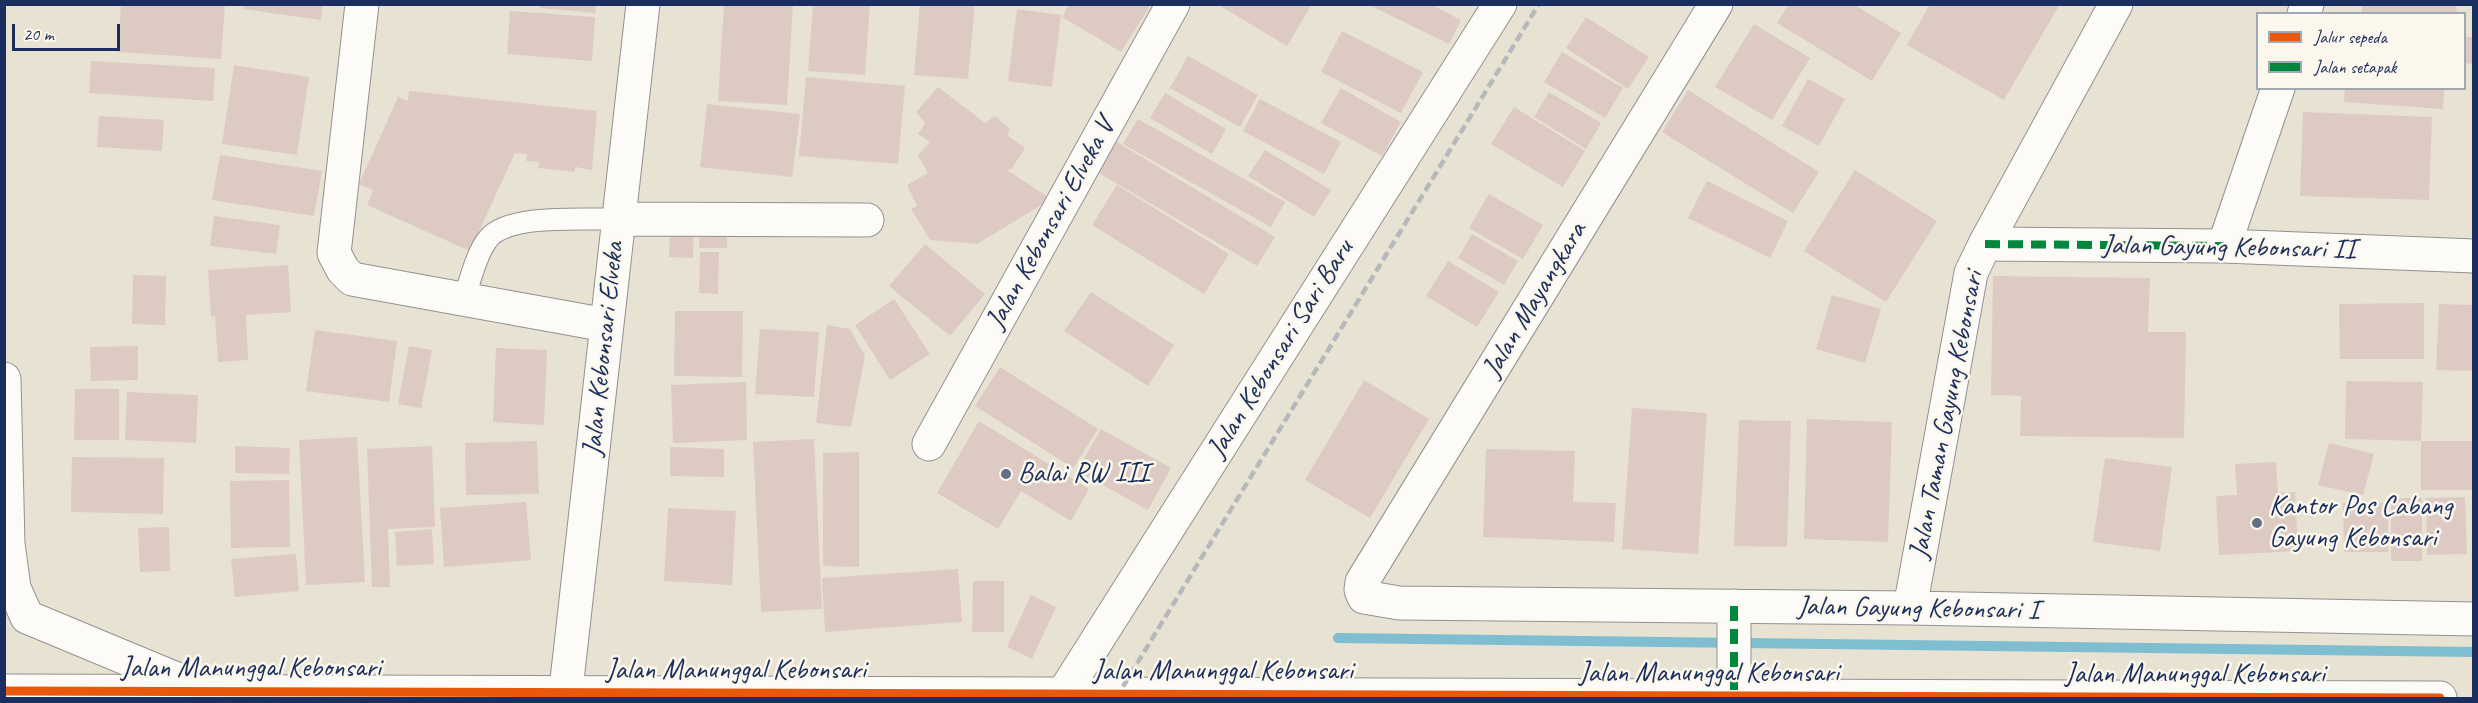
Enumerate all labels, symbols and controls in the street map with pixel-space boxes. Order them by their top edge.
scale bar [15,12,123,50]
legend [2256,12,2466,90]
text: 20 m [23,23,54,45]
text: Jalur sepeda [2314,26,2387,48]
text: Jalan setapak [2314,56,2396,78]
street label: Jalan Kebonsari Elveka V [979,113,1123,335]
street label: Jalan Mayangkara [1476,216,1594,384]
street label: Jalan Gayung Kebonsari II [2102,229,2356,267]
street label: Jalan Kebonsari Sari Baru [1200,234,1362,464]
street label: Jalan Kebonsari Elveka [576,240,632,458]
street label: Jalan Taman Gayung Kebonsari [1903,268,1991,562]
place label: Balai RW III [1018,457,1149,491]
marker: Balai RW III [999,467,1013,481]
place label: Kantor Pos Cabang Gayung Kebonsari [2269,490,2452,556]
marker: Kantor Pos Cabang Gayung Kebonsari [2250,516,2264,530]
street label: Jalan Gayung Kebonsari I [1797,590,2039,628]
street label: Jalan Manunggal Kebonsari [121,652,381,686]
street label: Jalan Manunggal Kebonsari [606,654,866,688]
street label: Jalan Manunggal Kebonsari [1093,655,1353,689]
street label: Jalan Manunggal Kebonsari [1579,657,1839,691]
street label: Jalan Manunggal Kebonsari [2065,658,2325,692]

